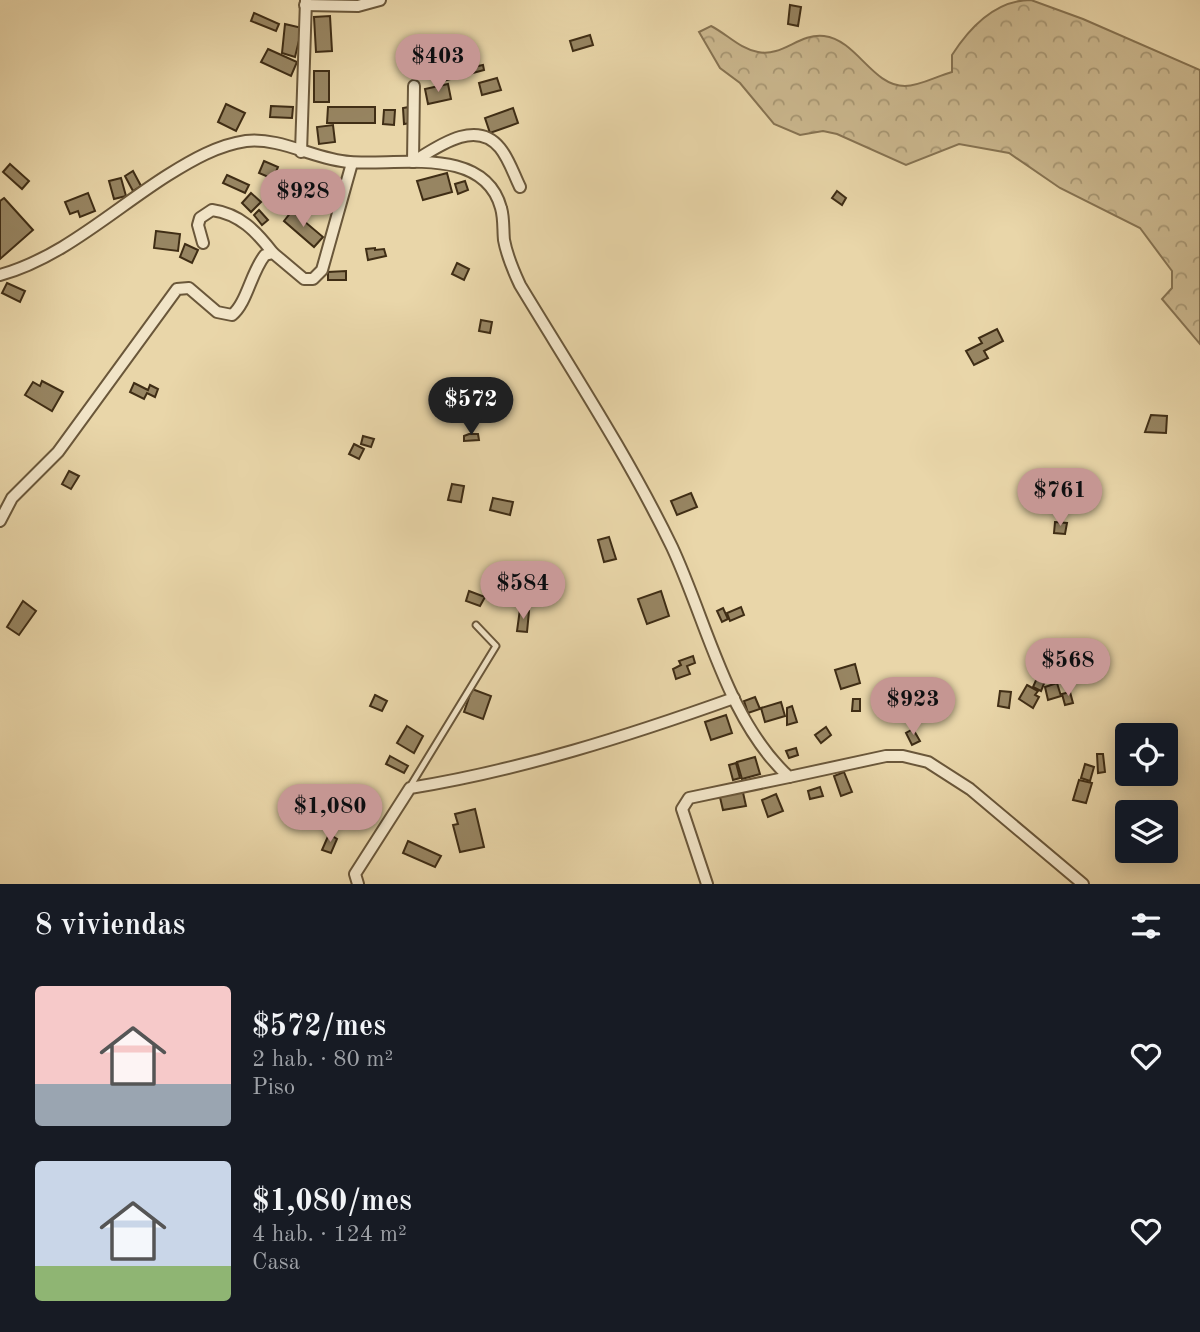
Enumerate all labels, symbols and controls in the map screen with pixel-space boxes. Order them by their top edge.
pin: $403 [397,34,479,94]
text: $403 [411,45,465,68]
pin: $928 [262,170,344,229]
text: $928 [276,180,330,203]
pin: $572 [430,378,512,437]
text: $572 [444,388,498,411]
pin: $761 [1019,468,1101,528]
text: $761 [1033,479,1087,502]
pin: $584 [482,562,564,621]
text: $584 [496,572,550,595]
pin: $568 [1027,638,1109,698]
text: $568 [1041,649,1095,672]
pin: $923 [872,678,954,737]
text: $923 [886,688,940,711]
map controls [1115,723,1178,863]
button: locate [1115,723,1178,786]
pin: $1,080 [273,784,387,844]
text: $1,080 [293,795,367,818]
button: layers [1115,800,1178,863]
icon: filters [1127,907,1165,945]
text: 8 viviendas [35,911,185,941]
text: $572/mes [252,1012,386,1042]
icon: home [91,1014,175,1098]
icon: heart [1127,1037,1165,1075]
text: 2 hab. · 80 m² [252,1048,393,1071]
text: Piso [252,1076,295,1099]
text: $1,080/mes [252,1187,412,1217]
icon: home [91,1189,175,1273]
icon: heart [1127,1212,1165,1250]
text: 4 hab. · 124 m² [252,1223,407,1246]
text: Casa [252,1251,300,1274]

